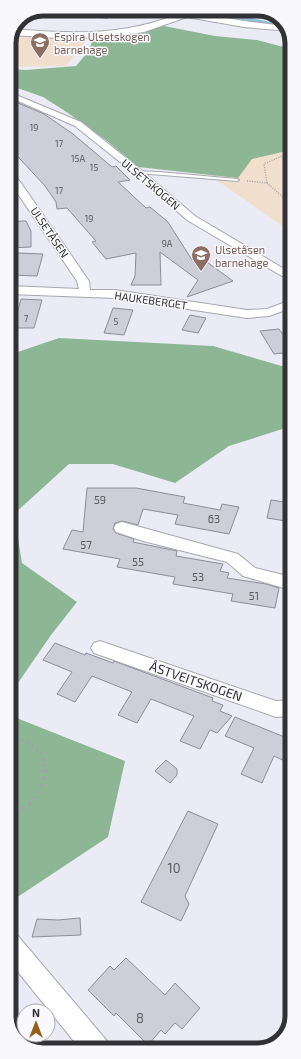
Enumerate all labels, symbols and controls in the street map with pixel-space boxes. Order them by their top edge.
place label: Espira Ulsetskogen barnehage [54,30,150,56]
school or university icon: Espira Ulsetskogen barnehage [29,31,51,59]
house number: 19 [30,122,38,133]
house number: 17 [55,138,63,149]
house number: 15A [71,153,85,164]
street label: ULSETSKOGEN [119,156,183,212]
house number: 15 [90,162,98,173]
house number: 17 [55,185,63,196]
street label: ULSETÅSEN [28,204,72,260]
house number: 19 [85,213,93,224]
house number: 9A [162,238,173,249]
place label: Ulsetåsen barnehage [215,243,269,269]
school or university icon: Ulsetåsen barnehage [190,244,212,272]
street label: HAUKEBERGET [114,288,189,312]
house number: 7 [24,313,29,324]
house number: 5 [114,316,119,327]
house number: 59 [94,493,106,506]
house number: 63 [208,512,220,525]
house number: 57 [80,538,92,551]
house number: 55 [132,555,144,568]
house number: 53 [192,570,204,583]
house number: 51 [249,589,259,602]
street label: ÅSTVEITSKOGEN [148,658,244,704]
house number: 10 [167,860,181,876]
north arrow [16,1003,56,1043]
text: N [32,1006,40,1019]
house number: 8 [136,1010,144,1026]

